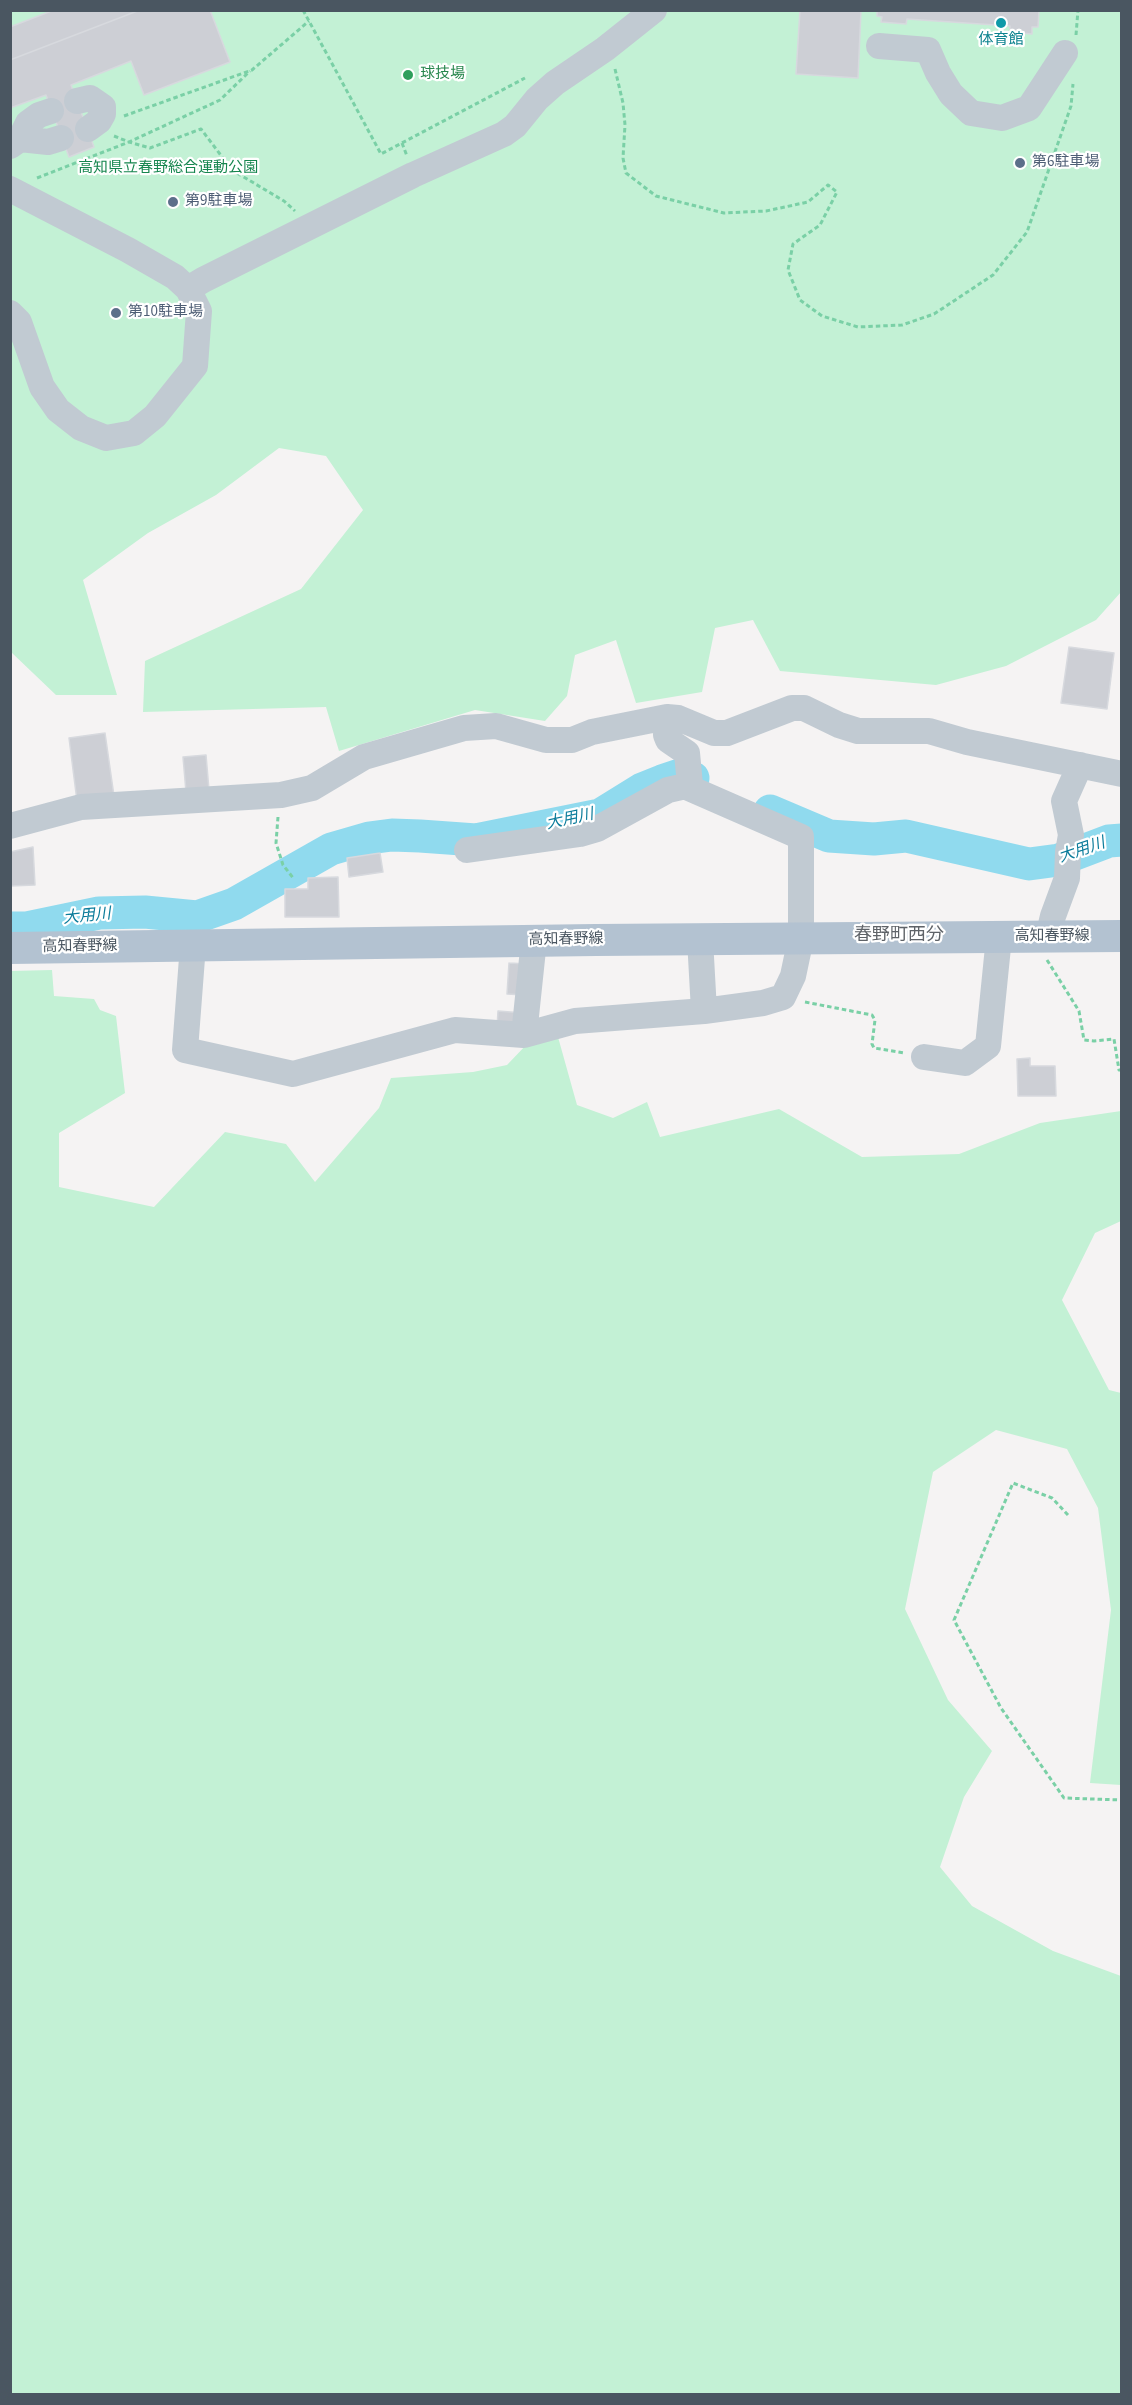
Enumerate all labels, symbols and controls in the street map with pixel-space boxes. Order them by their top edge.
marker: 体育館 [994,16,1008,30]
place label: 体育館 [979,32,1023,50]
place label: 球技場 [420,66,465,84]
marker: 球技場 [401,68,415,82]
place label: 第6駐車場 [1032,154,1099,172]
marker: 第6駐車場 [1013,156,1027,170]
park label: 高知県立春野総合運動公園 [78,160,258,178]
place label: 第9駐車場 [185,193,252,211]
marker: 第9駐車場 [166,195,180,209]
place label: 第10駐車場 [128,304,203,322]
marker: 第10駐車場 [109,306,123,320]
water label: 大用川 [545,806,595,834]
water label: 大用川 [1056,834,1108,868]
water label: 大用川 [62,905,112,929]
district label: 春野町西分 [854,925,944,947]
street label: 高知春野線 [1015,928,1089,946]
street label: 高知春野線 [528,930,604,950]
street label: 高知春野線 [42,937,118,957]

